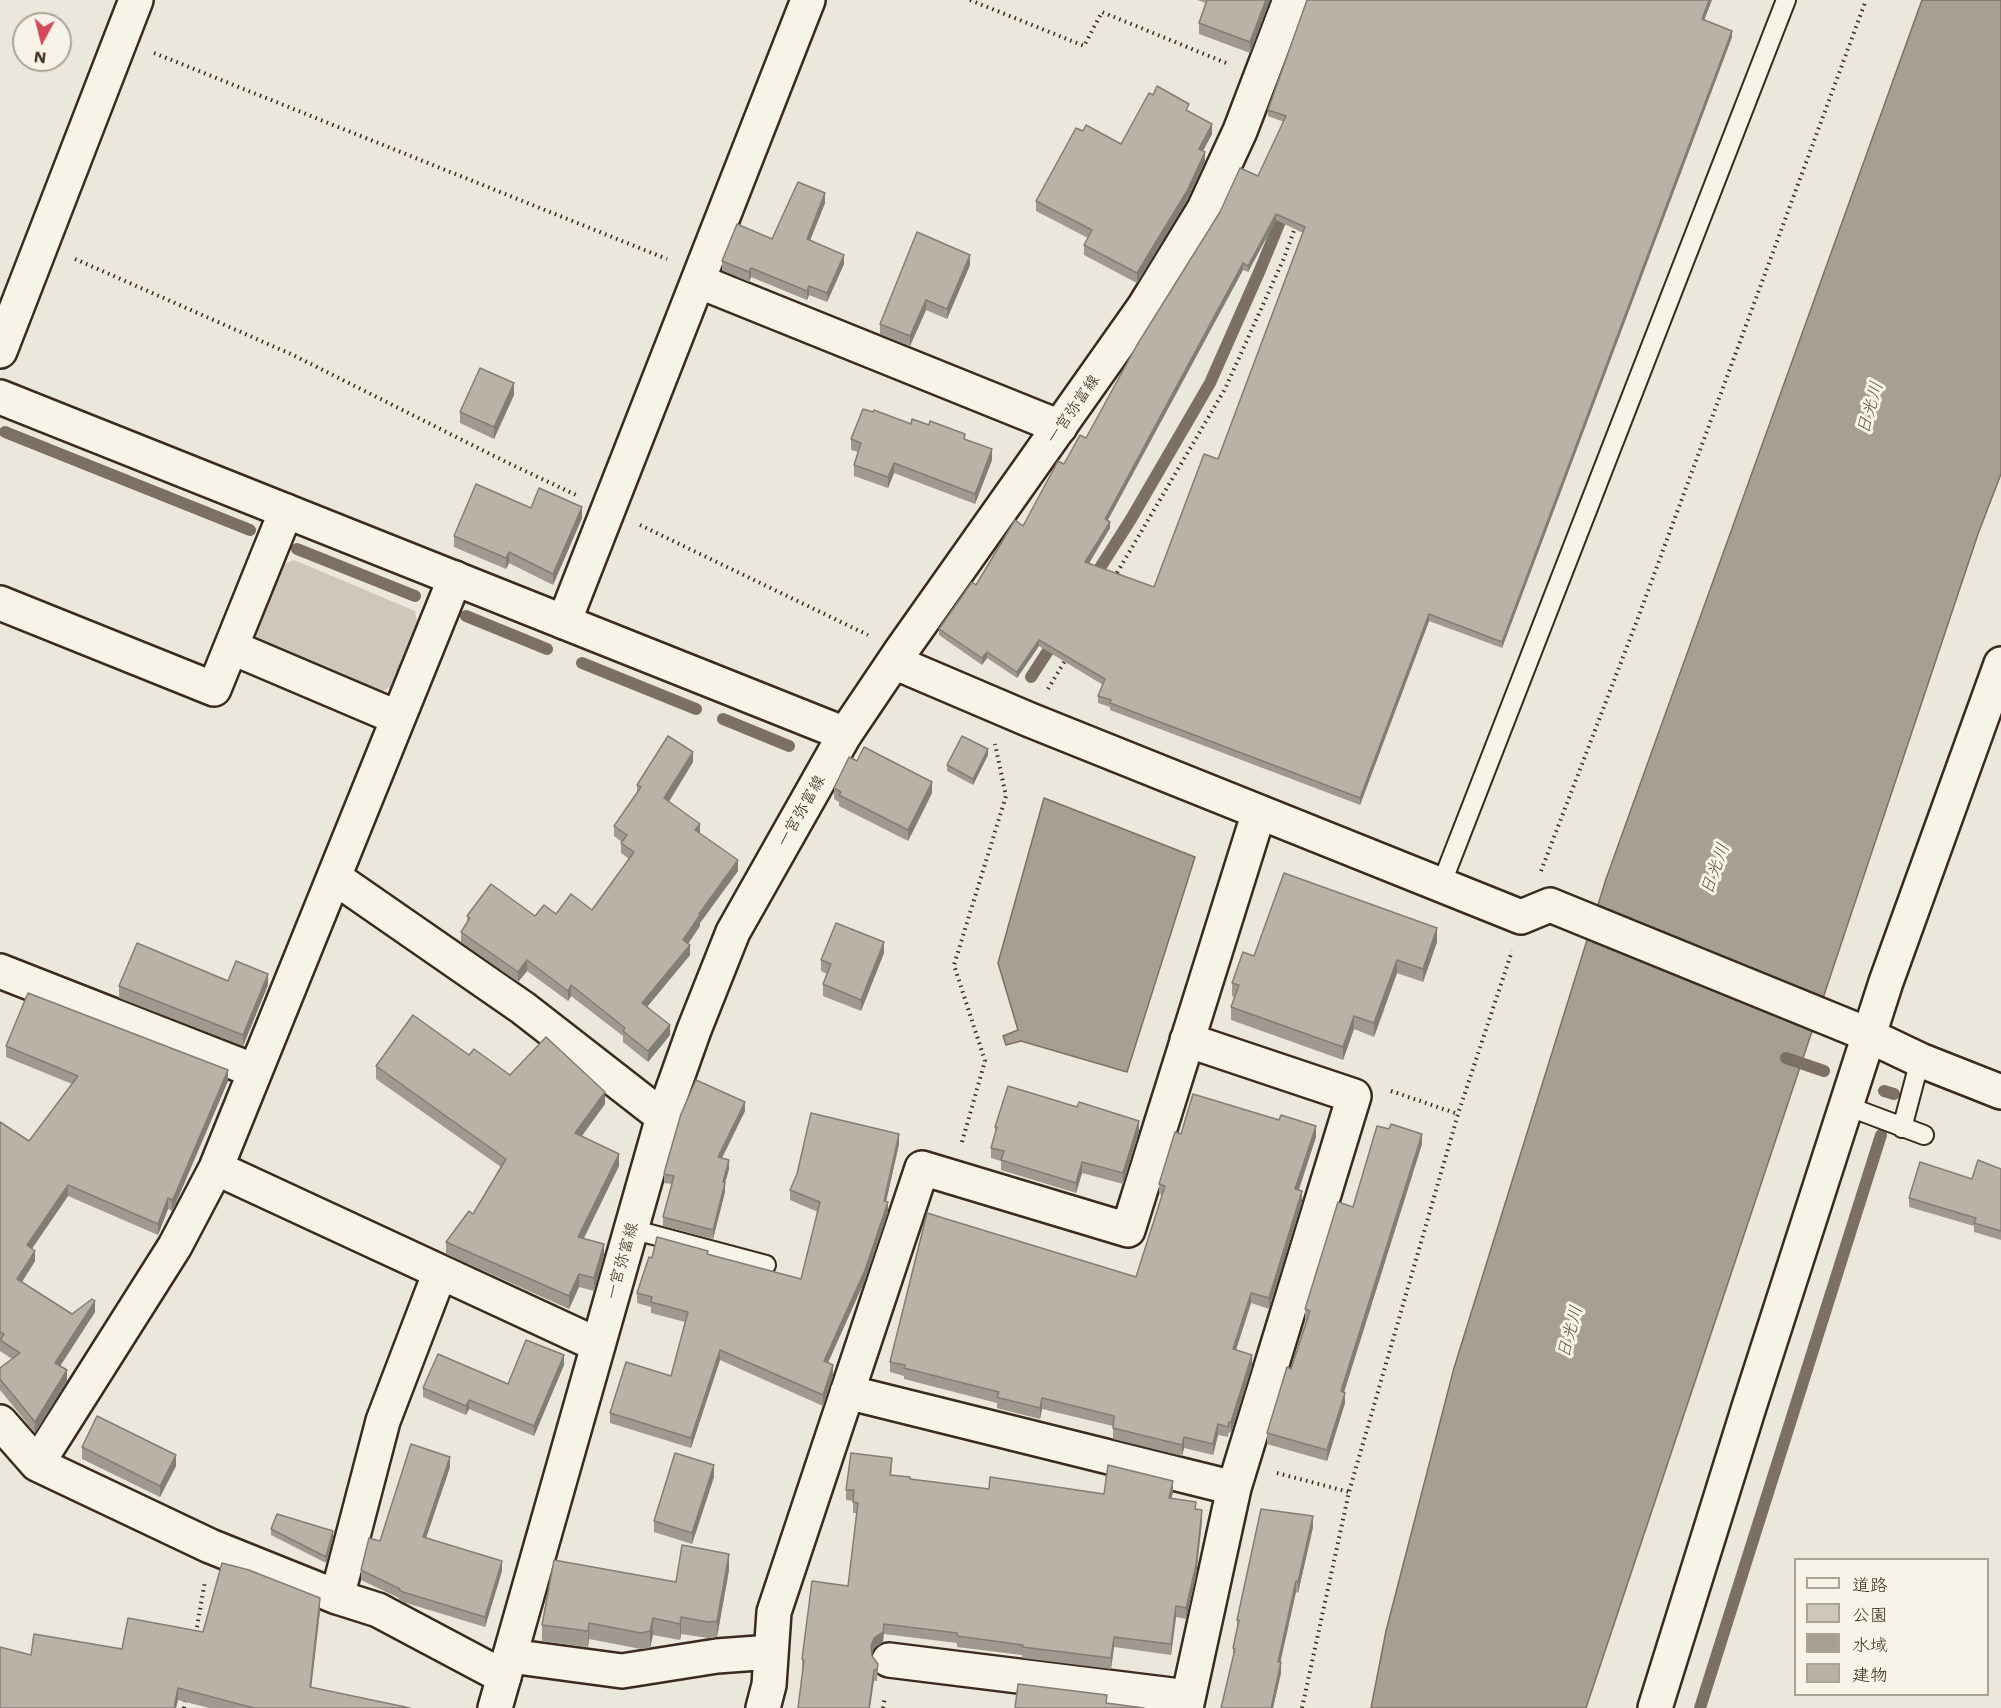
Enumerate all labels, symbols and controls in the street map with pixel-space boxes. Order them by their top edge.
north arrow [12,12,72,72]
text: N [33,47,47,70]
street label: 一宮弥富線 [1042,371,1104,447]
water label: 日光川 [1852,379,1888,437]
street label: 一宮弥富線 [773,772,829,850]
water label: 日光川 [1696,840,1734,898]
street label: 一宮弥富線 [602,1220,642,1302]
water label: 日光川 [1553,1303,1587,1361]
legend [1794,1558,1989,1696]
text: 道路 [1852,1572,1888,1596]
text: 公園 [1852,1602,1888,1626]
text: 水域 [1852,1632,1888,1656]
text: 建物 [1852,1662,1888,1686]

